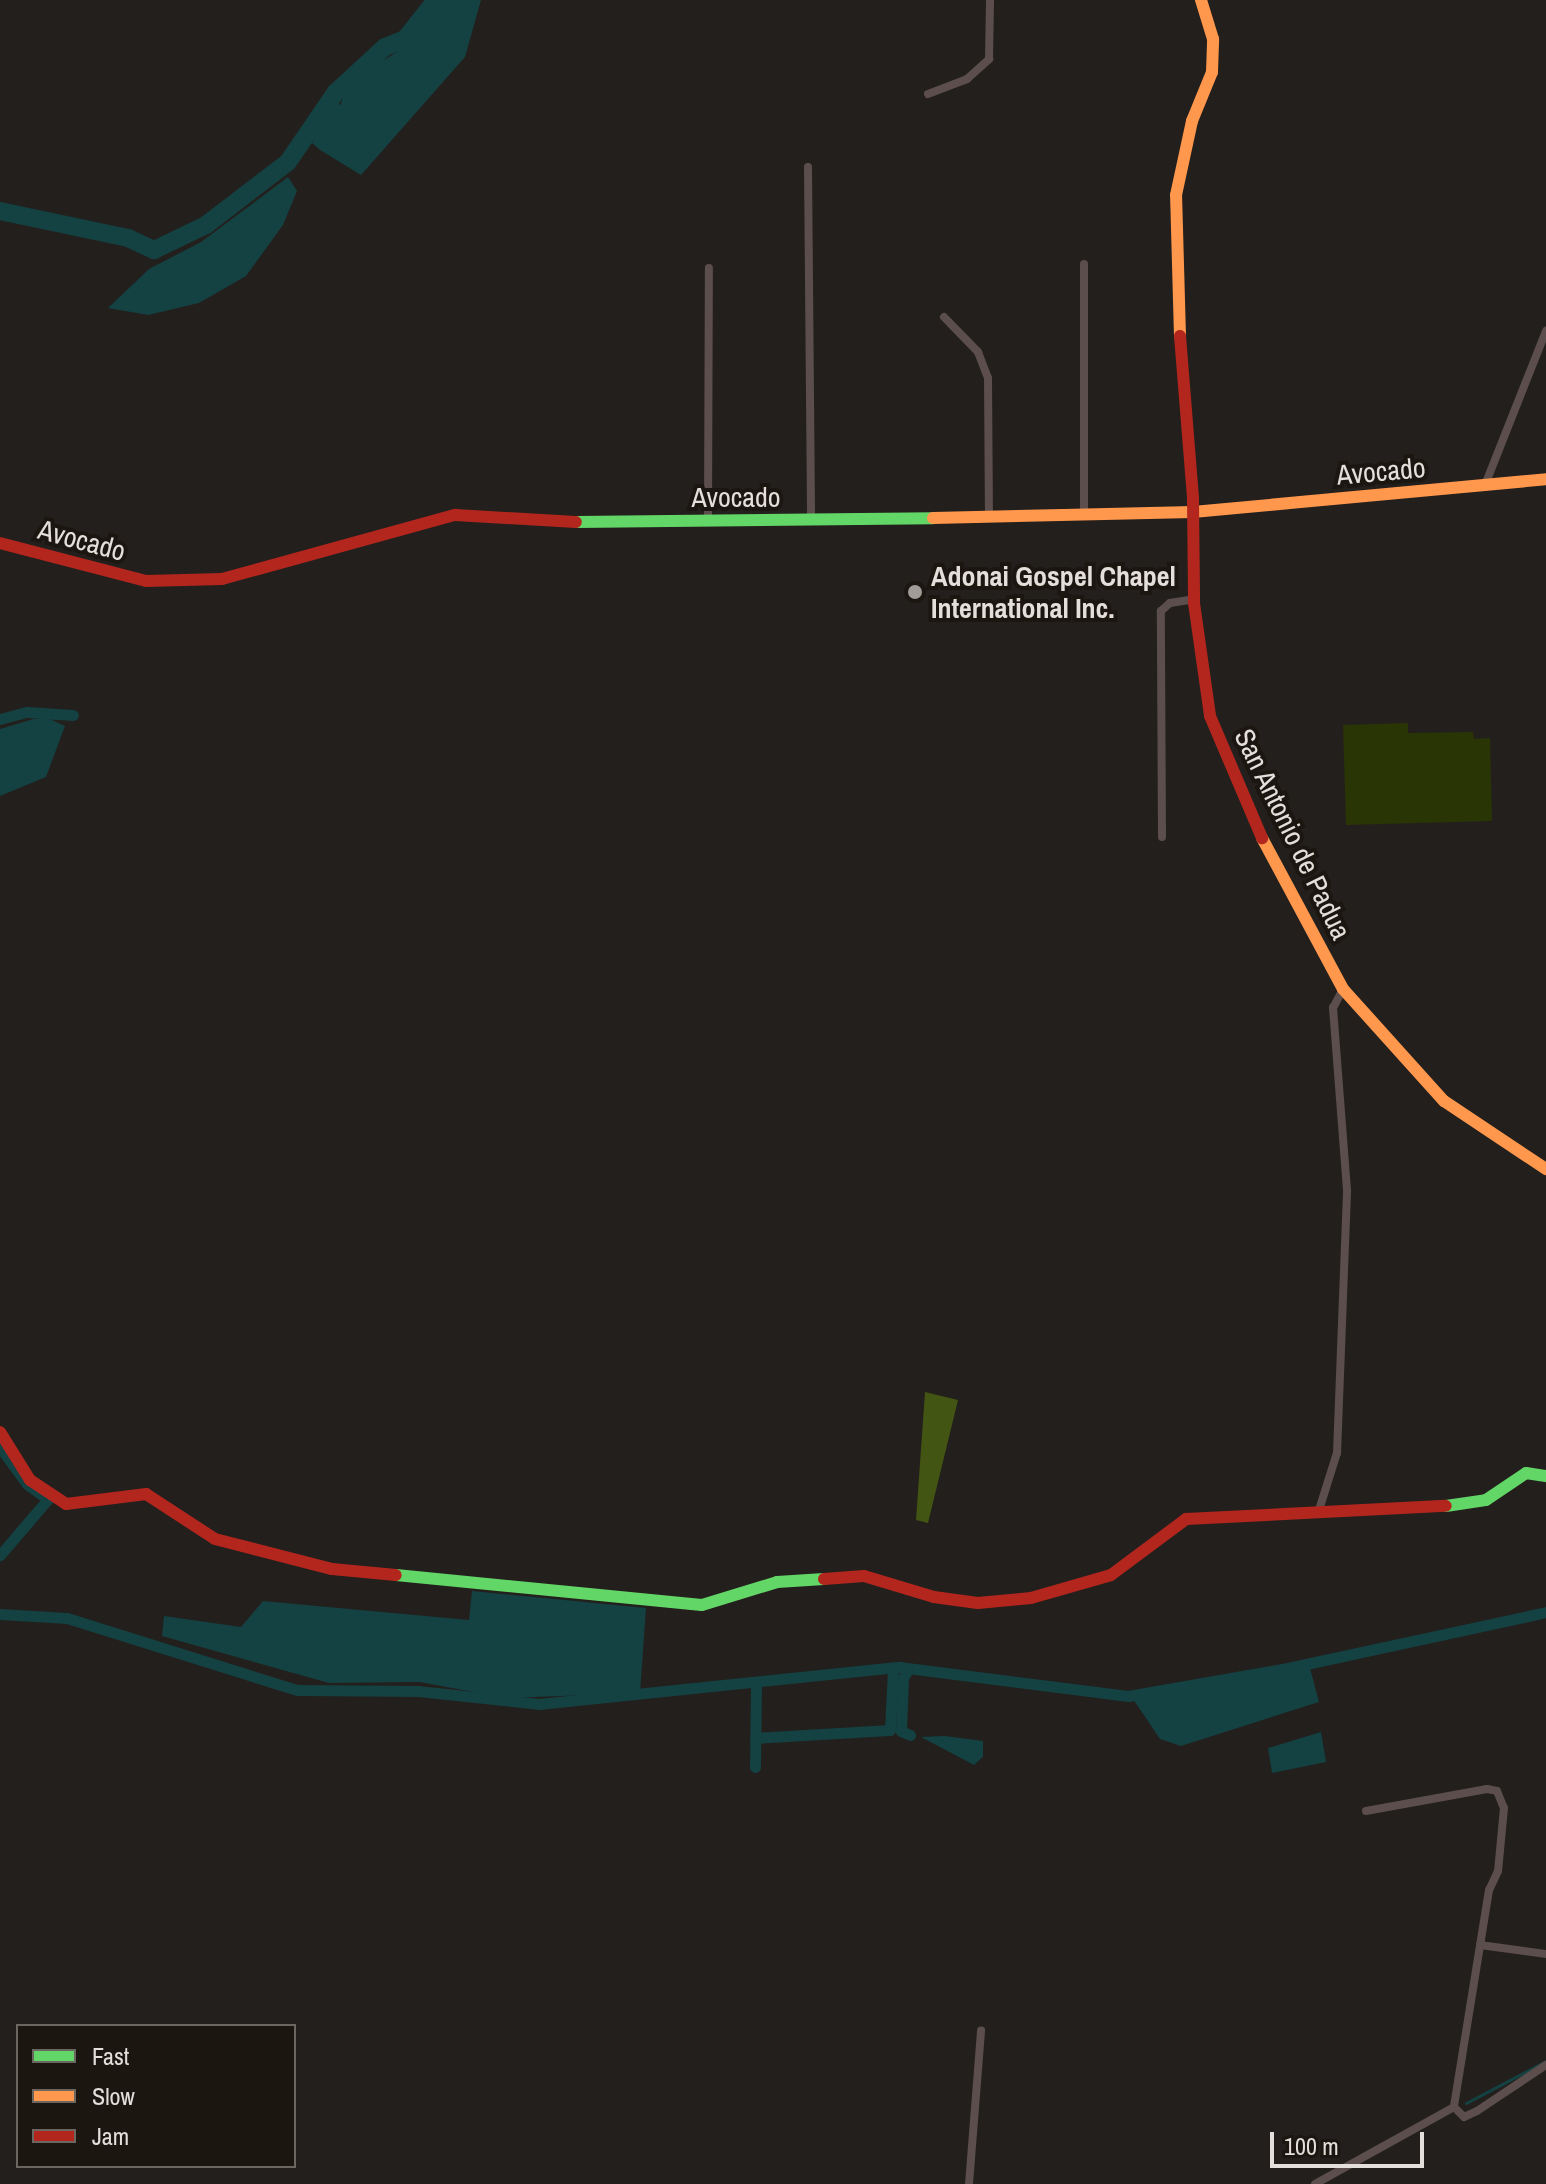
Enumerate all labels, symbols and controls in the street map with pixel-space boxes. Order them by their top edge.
street label: Avocado [1335,450,1427,492]
street label: Avocado [692,480,780,514]
street label: Avocado [35,512,129,568]
place label: Adonai Gospel Chapel International Inc. [931,559,1176,625]
marker: Adonai Gospel Chapel International Inc. [906,583,924,601]
street label: San Antonio de Padua [1227,723,1359,945]
legend [16,2024,296,2168]
text: Fast [92,2040,129,2072]
text: Slow [92,2080,135,2112]
scale bar [1274,2116,1428,2166]
text: Jam [92,2120,129,2152]
text: 100 m [1284,2130,1339,2162]

